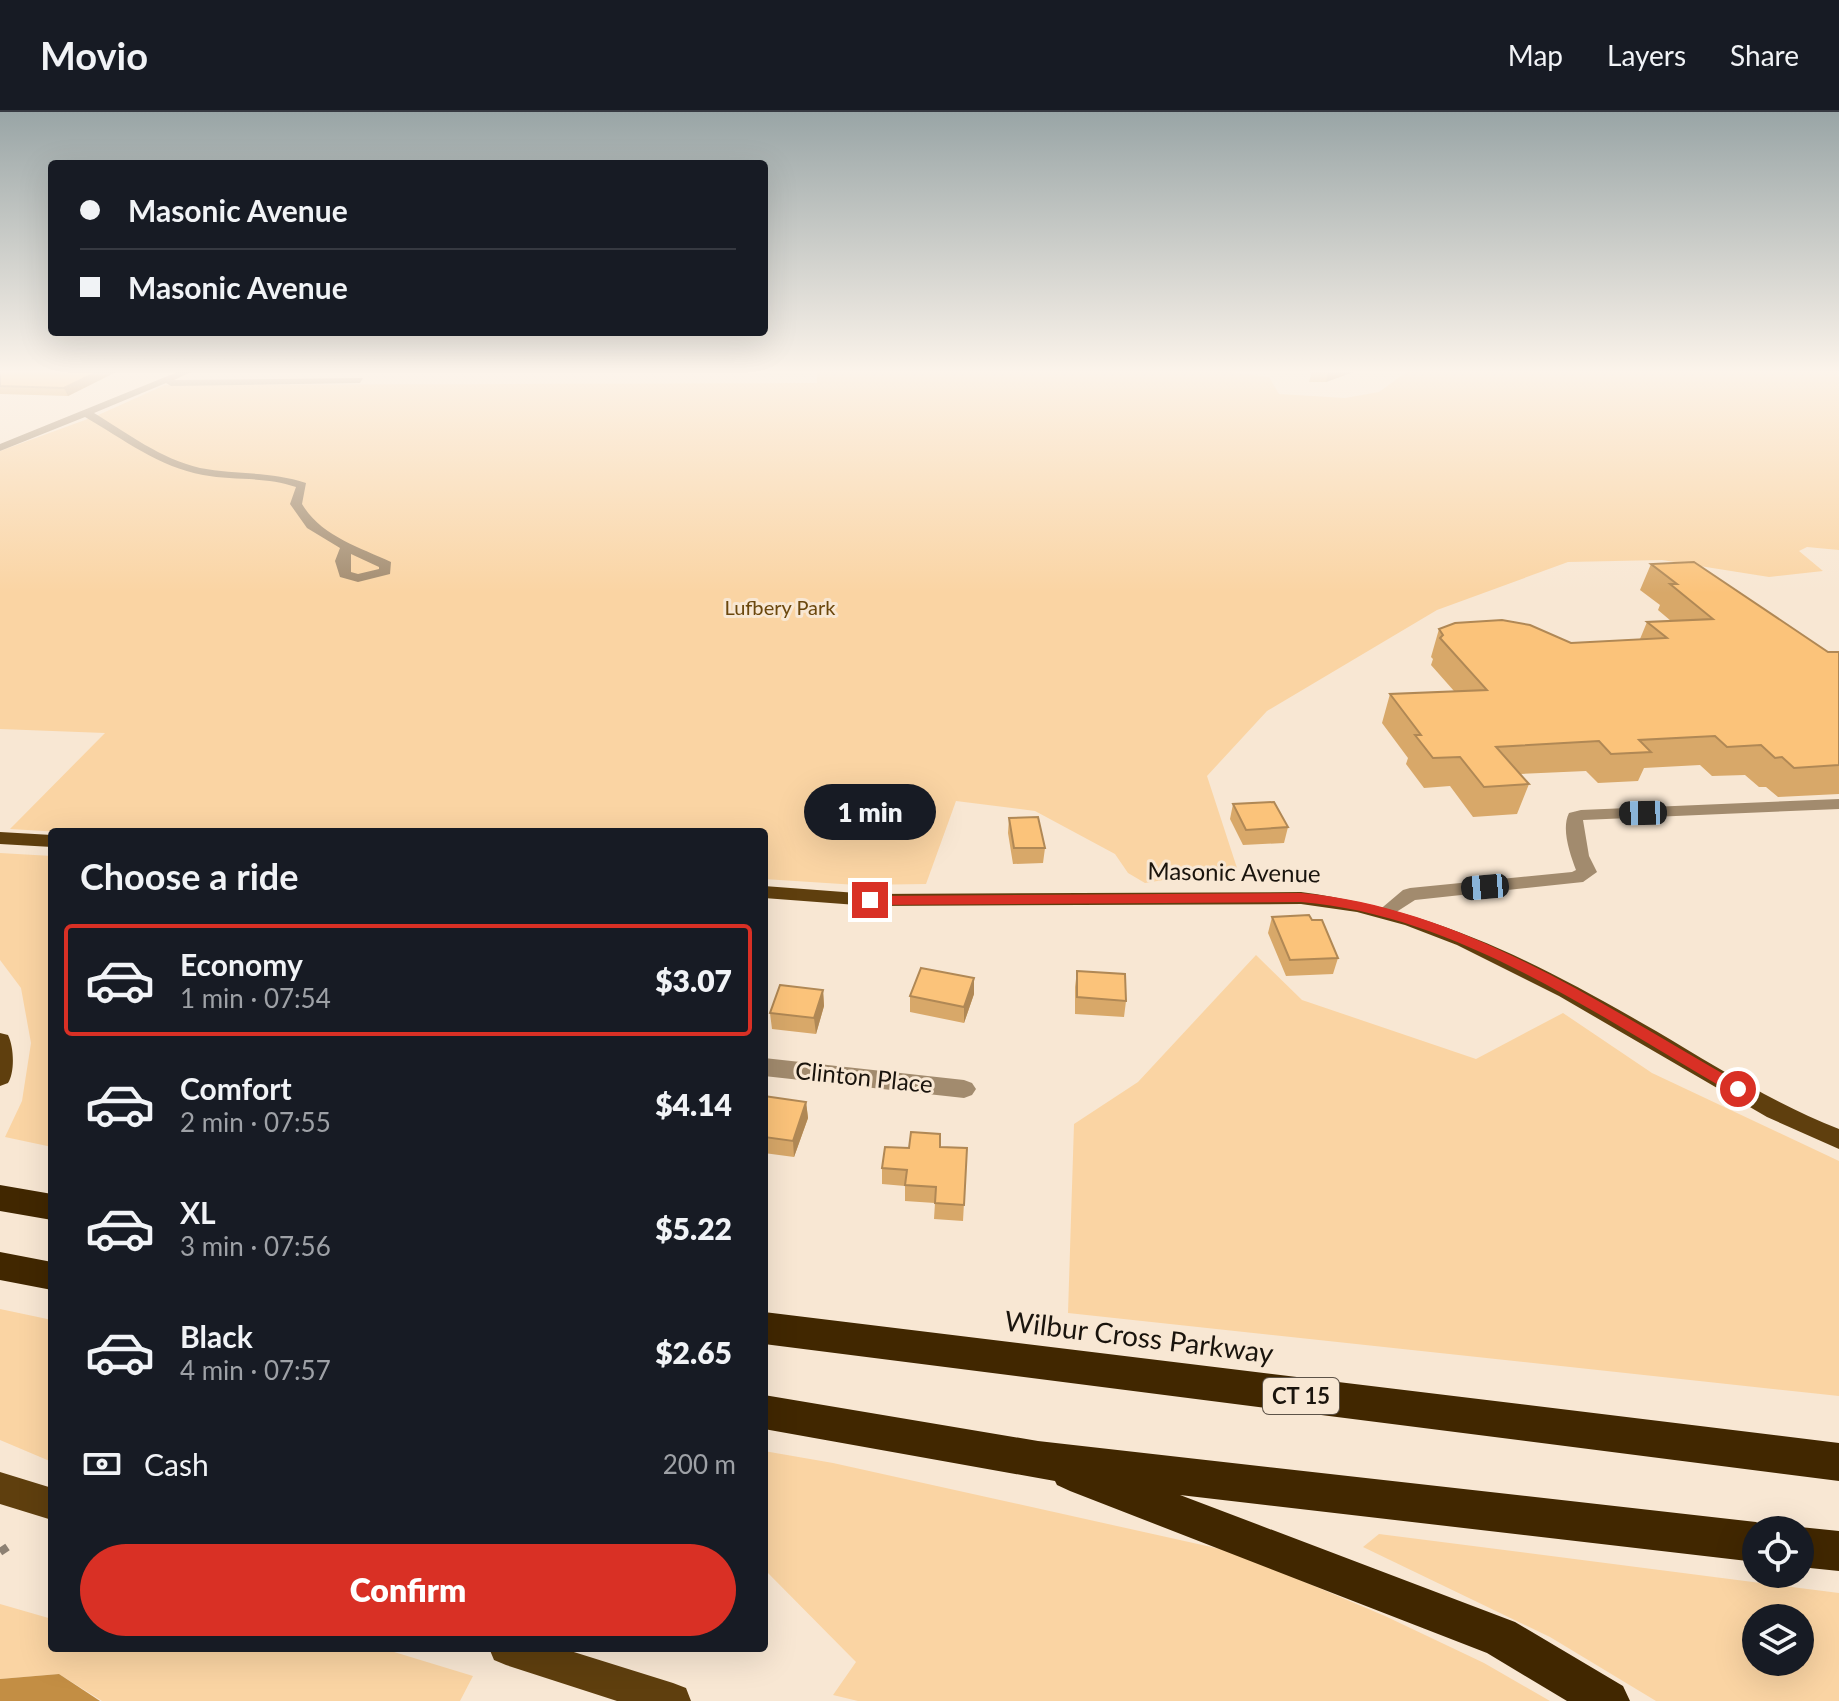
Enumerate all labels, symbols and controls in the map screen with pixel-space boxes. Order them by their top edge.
text: Movio [40,32,148,78]
text: Map [1508,38,1563,72]
text: Layers [1607,38,1686,72]
text: Share [1730,38,1799,72]
text: Masonic Avenue [128,192,348,228]
text: Masonic Avenue [128,269,348,305]
park label: Lufbery Park [725,595,836,619]
callout: 1 min [804,784,936,840]
text: 1 min [838,796,902,828]
car [1619,801,1667,825]
text: Choose a ride [80,854,299,898]
street label: Masonic Avenue [1147,855,1321,888]
car [1460,873,1510,901]
route end [852,882,888,918]
icon: car [84,944,156,1016]
text: Economy [180,946,303,982]
text: $3.07 [655,962,732,998]
text: 1 min · 07:54 [180,982,331,1014]
street label: Clinton Place [794,1055,934,1098]
icon: car [84,1068,156,1140]
text: Comfort [180,1070,292,1106]
route start [1720,1071,1756,1107]
text: $4.14 [655,1086,732,1122]
text: 2 min · 07:55 [180,1106,331,1138]
icon: car [84,1192,156,1264]
text: XL [180,1194,216,1230]
text: $5.22 [655,1210,732,1246]
text: 3 min · 07:56 [180,1230,331,1262]
street label: Wilbur Cross Parkway [1003,1303,1276,1369]
icon: car [84,1316,156,1388]
text: Black [180,1318,253,1354]
text: $2.65 [655,1334,732,1370]
text: 4 min · 07:57 [180,1354,331,1386]
road number: CT 15 [1263,1378,1339,1414]
icon: cash [80,1442,124,1486]
text: Cash [144,1446,209,1482]
text: 200 m [663,1448,736,1480]
map controls [1742,1516,1814,1676]
button: locate [1742,1516,1814,1588]
button: Confirm [80,1544,736,1636]
button: layers [1742,1604,1814,1676]

